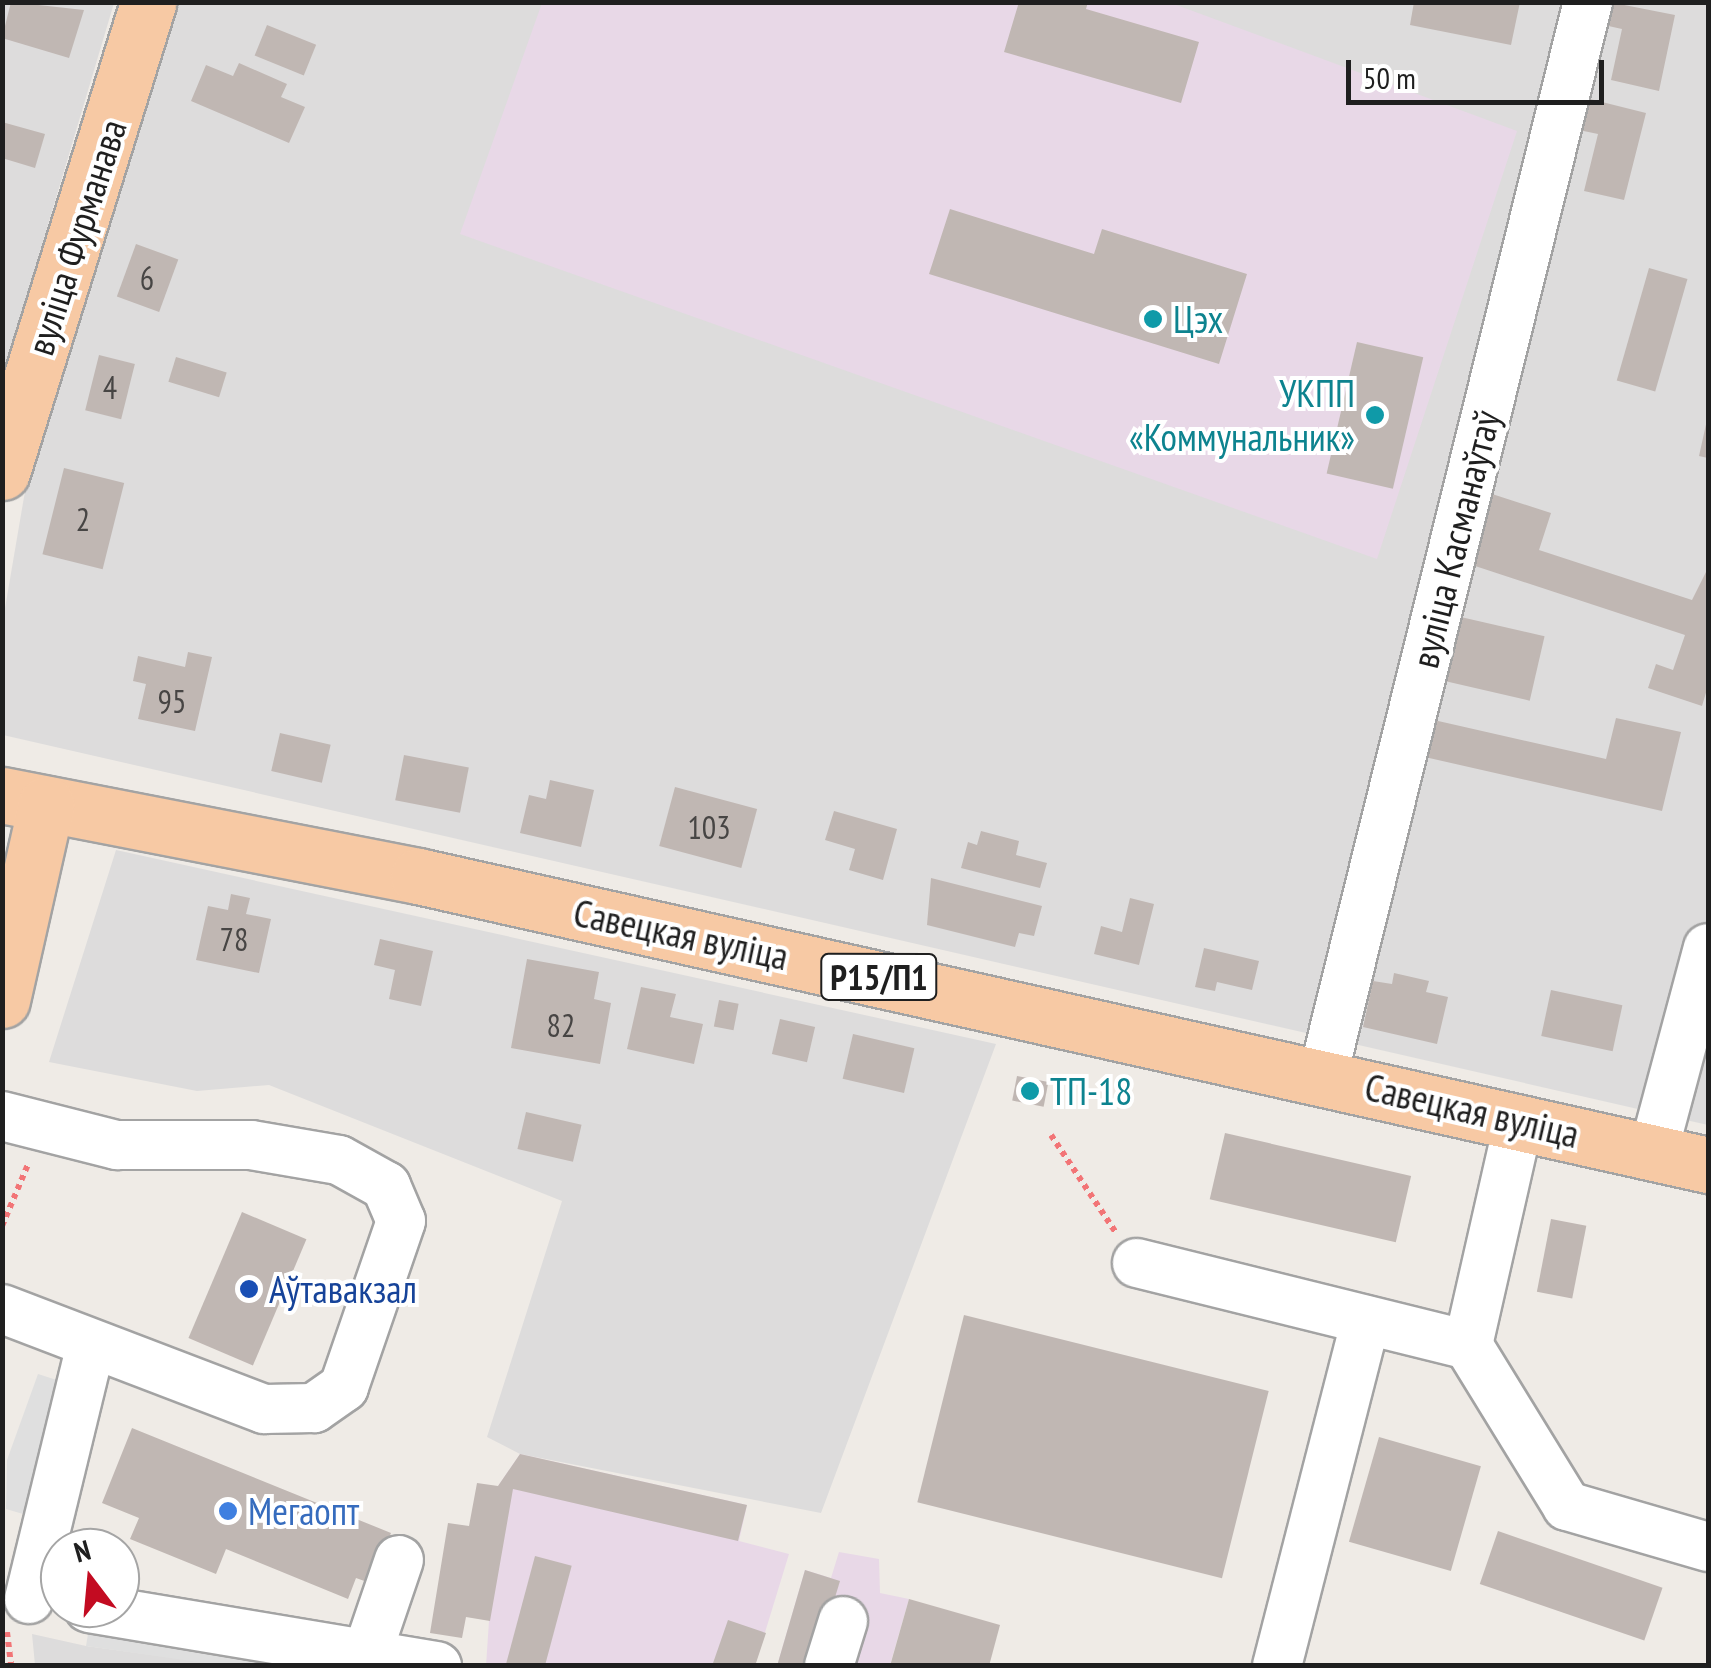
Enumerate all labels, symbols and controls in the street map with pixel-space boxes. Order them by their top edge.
scale bar [1351,40,1608,102]
text: 50 m [1363,58,1416,97]
street label: вуліца Фурманава [17,114,135,360]
house number: 6 [140,259,154,297]
place label: Цэх [1173,296,1223,342]
marker: Цэх [1142,308,1164,330]
house number: 4 [103,368,117,406]
place label: УКПП «Коммунальник» [1129,370,1355,459]
marker: УКПП «Коммунальник» [1364,404,1386,426]
street label: вуліца Касманаўтаў [1401,406,1509,672]
house number: 2 [76,500,90,538]
house number: 95 [158,682,186,720]
house number: 103 [687,808,731,846]
street label: Савецкая вуліца [570,889,792,979]
house number: 78 [220,920,248,958]
road number: Р15/П1 [819,947,939,1007]
house number: 82 [547,1006,575,1044]
street label: Савецкая вуліца [1361,1063,1583,1157]
place label: ТП-18 [1050,1068,1132,1114]
marker: ТП-18 [1019,1080,1041,1102]
place label: Аўтавакзал [269,1266,417,1312]
marker: Аўтавакзал [238,1278,260,1300]
place label: Мегаопт [248,1488,359,1534]
marker: Мегаопт [217,1500,239,1522]
north arrow [40,1528,140,1628]
text: N [70,1531,95,1570]

